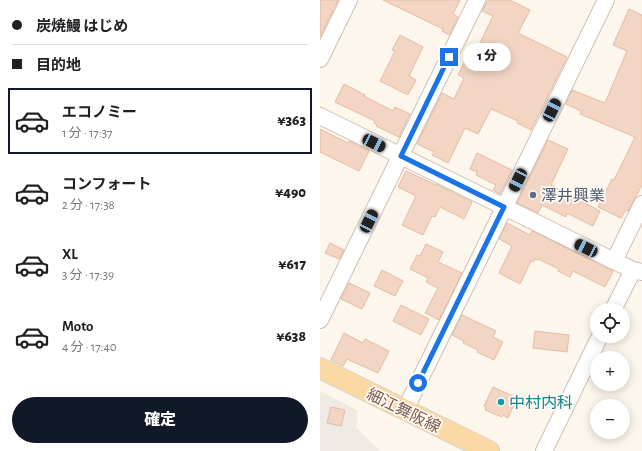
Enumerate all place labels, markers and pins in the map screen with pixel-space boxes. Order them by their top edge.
place label: 澤井興業 [541,187,605,204]
marker: 澤井興業 [528,190,538,200]
place label: 中村内科 [509,394,573,411]
marker: 中村内科 [496,397,506,407]

